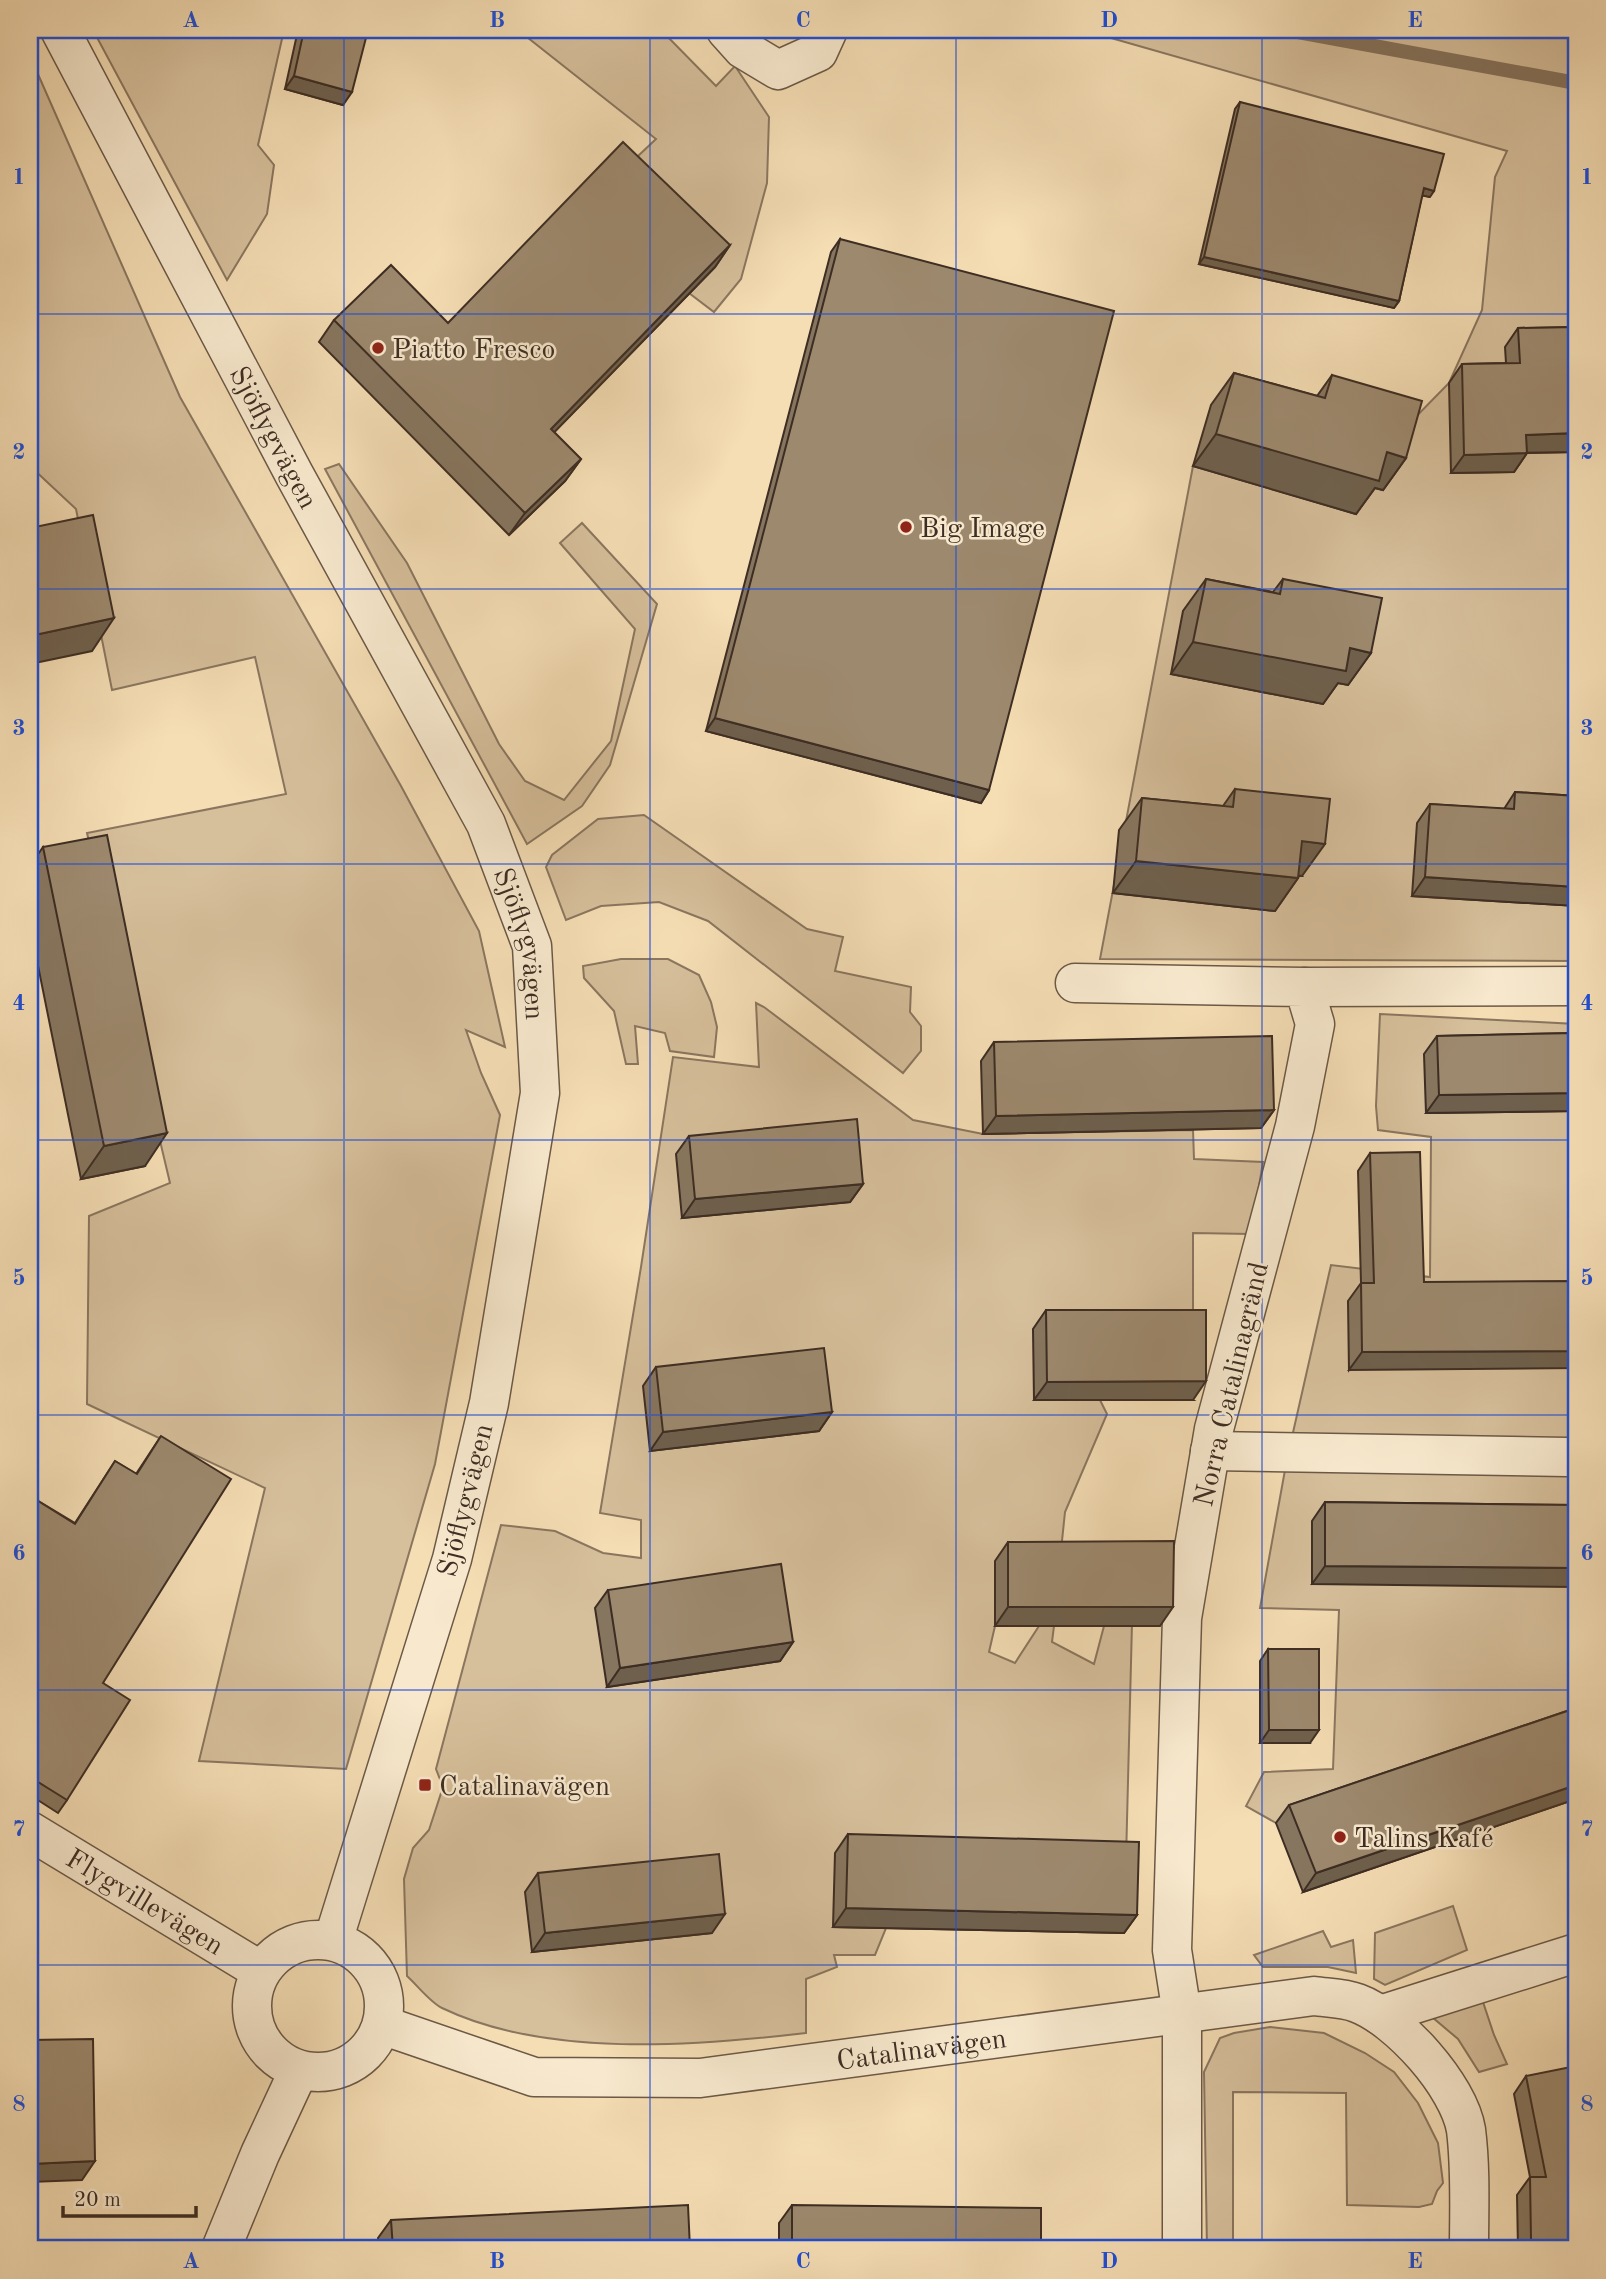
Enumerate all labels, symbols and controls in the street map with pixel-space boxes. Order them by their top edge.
text: A [182,9,200,32]
text: B [489,9,505,32]
text: C [795,9,811,32]
text: D [1100,9,1118,32]
text: E [1407,9,1423,32]
text: 1 [12,166,26,189]
text: 1 [1580,166,1594,189]
place label: Piatto Fresco [392,337,555,365]
marker: Piatto Fresco [370,340,386,356]
street label: Sjöflygvägen [223,362,321,514]
text: 2 [12,441,26,464]
text: 2 [1580,441,1594,464]
place label: Big Image [920,516,1045,544]
marker: Big Image [898,519,914,535]
text: 3 [12,717,26,740]
text: 3 [1580,717,1594,740]
street label: Sjöflygvägen [487,865,547,1021]
text: 4 [12,992,26,1015]
text: 4 [1580,992,1594,1015]
street label: Norra Catalinagränd [1191,1259,1275,1510]
text: 5 [12,1267,26,1290]
text: 5 [1580,1267,1594,1290]
street label: Sjöflygvägen [434,1421,499,1580]
text: 6 [12,1542,26,1565]
text: 6 [1580,1542,1594,1565]
place label: Catalinavägen [439,1774,610,1802]
marker: Catalinavägen [417,1777,433,1793]
text: 7 [12,1818,26,1841]
text: 7 [1580,1818,1594,1841]
place label: Talins Kafé [1354,1826,1494,1854]
marker: Talins Kafé [1332,1829,1348,1845]
street label: Flygvillevägen [60,1845,228,1962]
street label: Catalinavägen [835,2026,1009,2077]
text: 8 [12,2093,26,2116]
text: 8 [1580,2093,1594,2116]
scale bar [63,2174,196,2218]
text: 20 m [74,2190,121,2211]
text: A [182,2250,200,2273]
text: B [489,2250,505,2273]
text: C [795,2250,811,2273]
text: D [1100,2250,1118,2273]
text: E [1407,2250,1423,2273]

